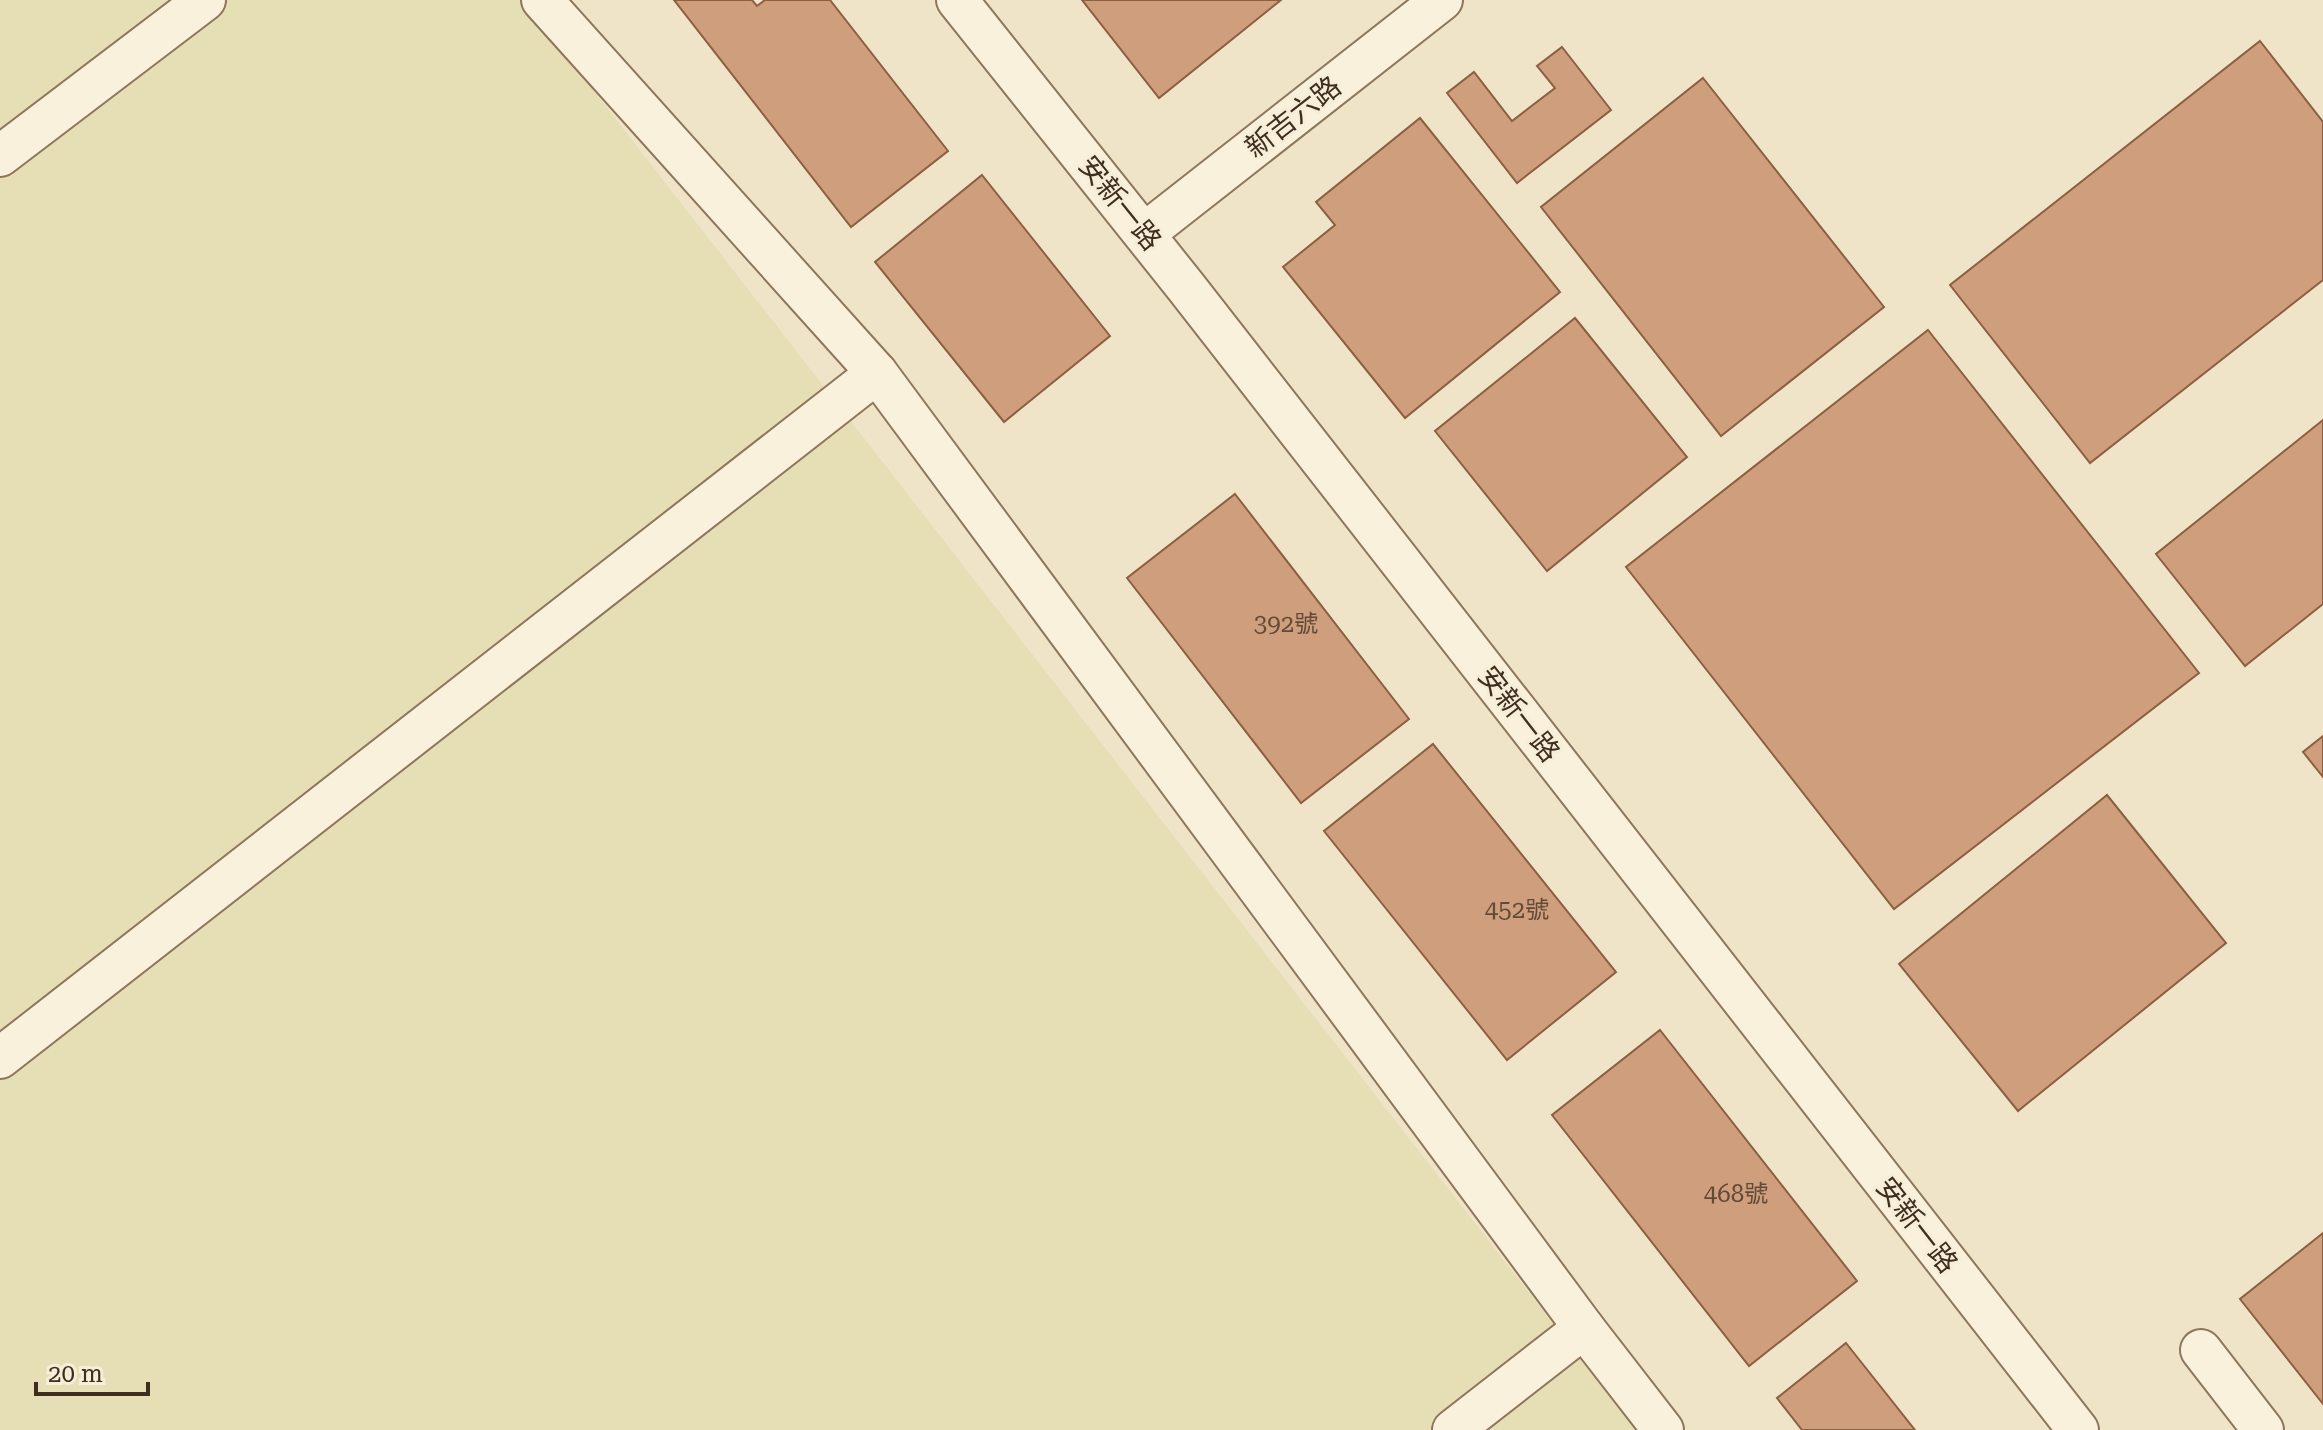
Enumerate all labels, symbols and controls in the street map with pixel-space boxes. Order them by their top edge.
street label: 新吉六路 [1239,70,1347,164]
street label: 安新一路 [1072,149,1168,257]
house number: 392號 [1254,610,1318,638]
street label: 安新一路 [1472,660,1566,768]
house number: 452號 [1485,896,1549,924]
street label: 安新一路 [1870,1171,1964,1279]
house number: 468號 [1704,1180,1768,1208]
scale bar [36,1346,148,1396]
text: 20 m [48,1360,103,1388]

